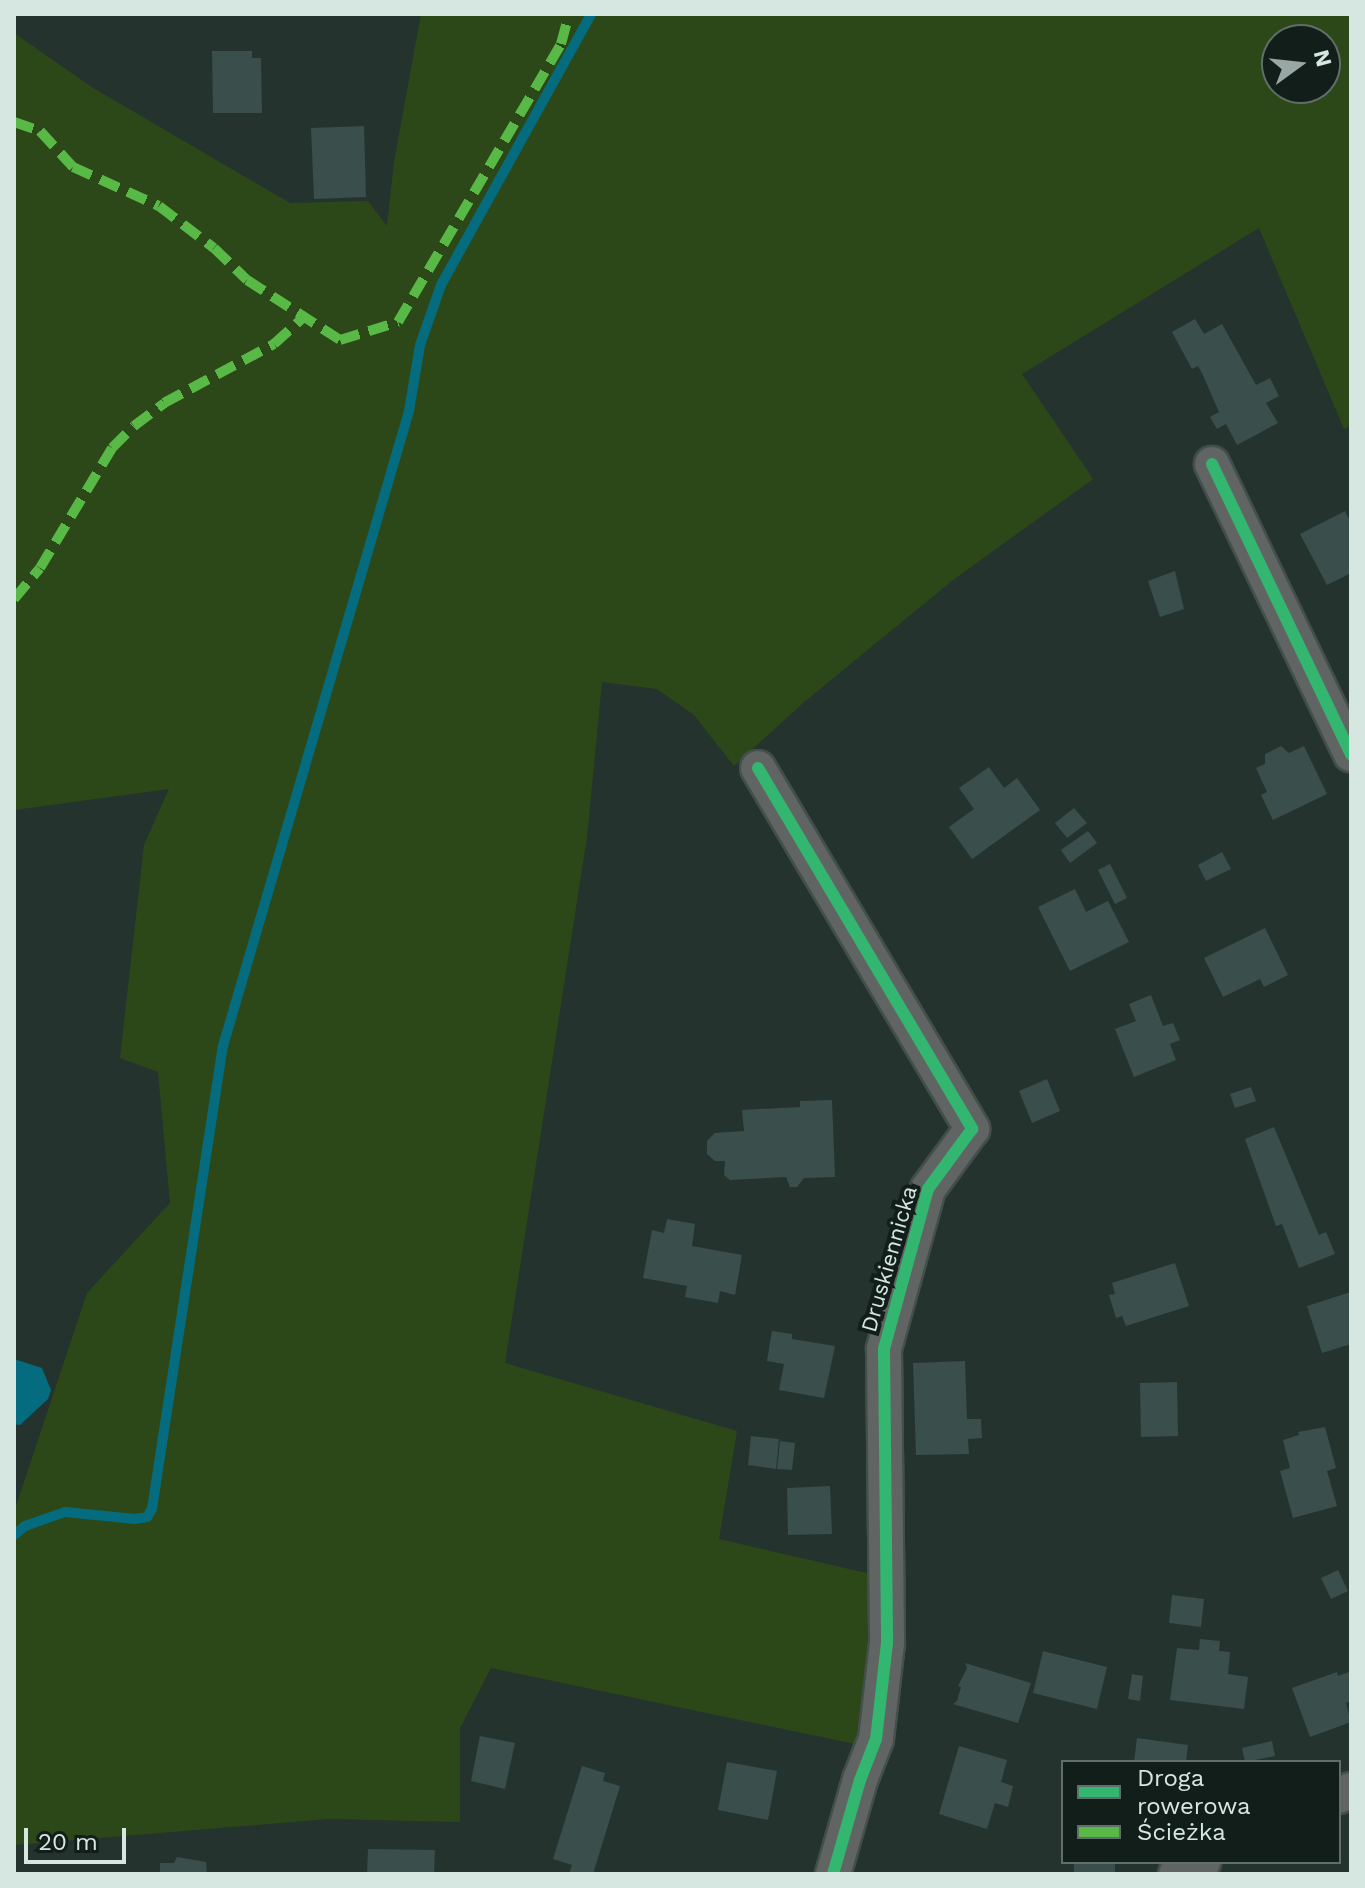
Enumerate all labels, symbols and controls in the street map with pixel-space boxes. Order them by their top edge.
north arrow [1261,24,1341,104]
text: N [1309,47,1337,69]
street label: Druskiennicka [855,1183,923,1335]
legend [1061,1760,1341,1864]
text: Droga rowerowa [1137,1764,1251,1820]
scale bar [28,1812,130,1862]
text: Ścieżka [1137,1818,1226,1846]
text: 20 m [38,1828,98,1856]

